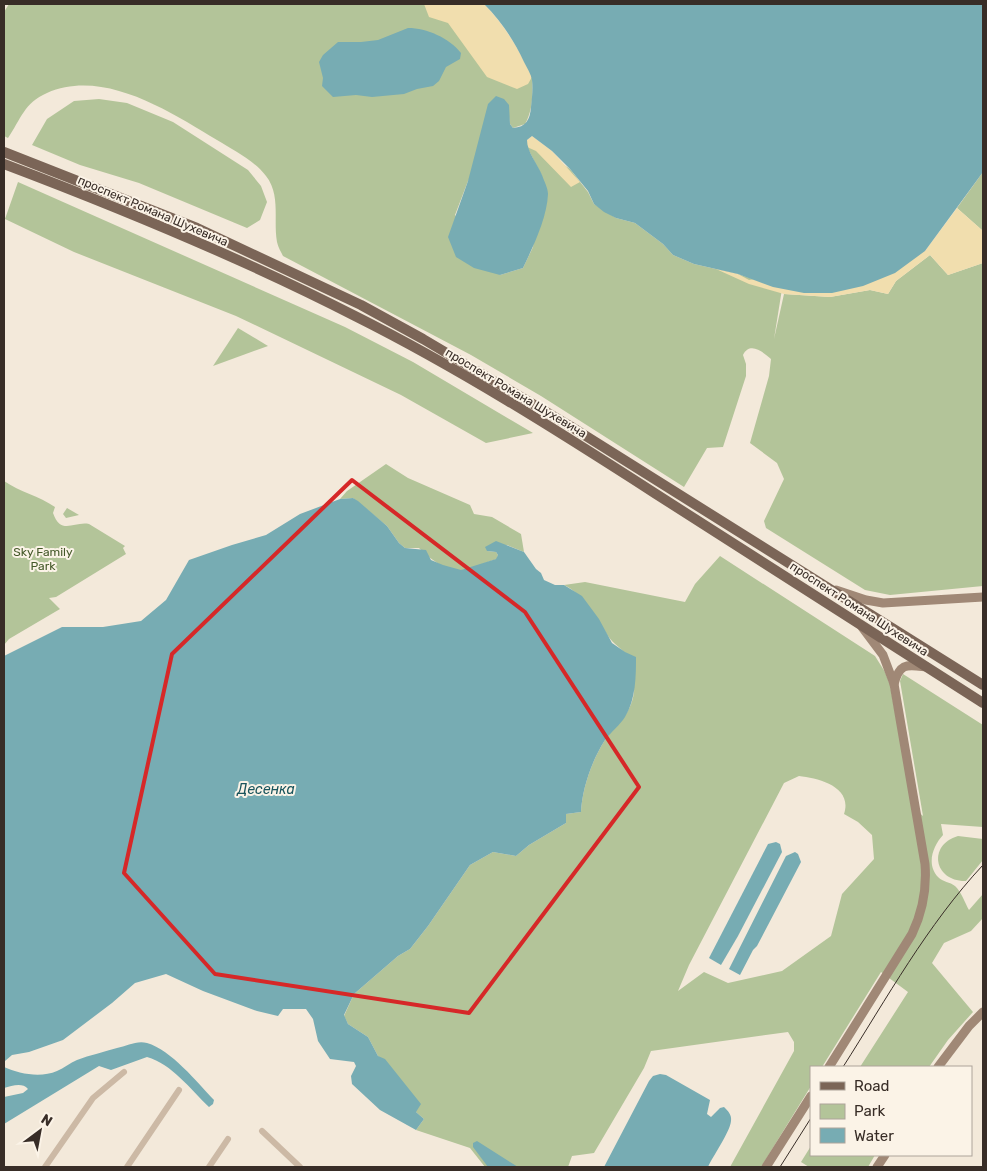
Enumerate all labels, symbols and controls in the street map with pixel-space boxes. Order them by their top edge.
street label: проспект Романа Шухевича [76,173,230,249]
street label: проспект Романа Шухевича [443,345,589,441]
park label: Sky Family Park [13,545,73,573]
street label: проспект Романа Шухевича [787,559,931,659]
water label: Десенка [236,781,295,798]
legend [810,1066,972,1156]
text: Road [854,1077,890,1095]
text: Park [854,1102,885,1120]
north arrow [15,1106,65,1156]
text: N [38,1111,55,1130]
text: Water [854,1127,894,1145]

